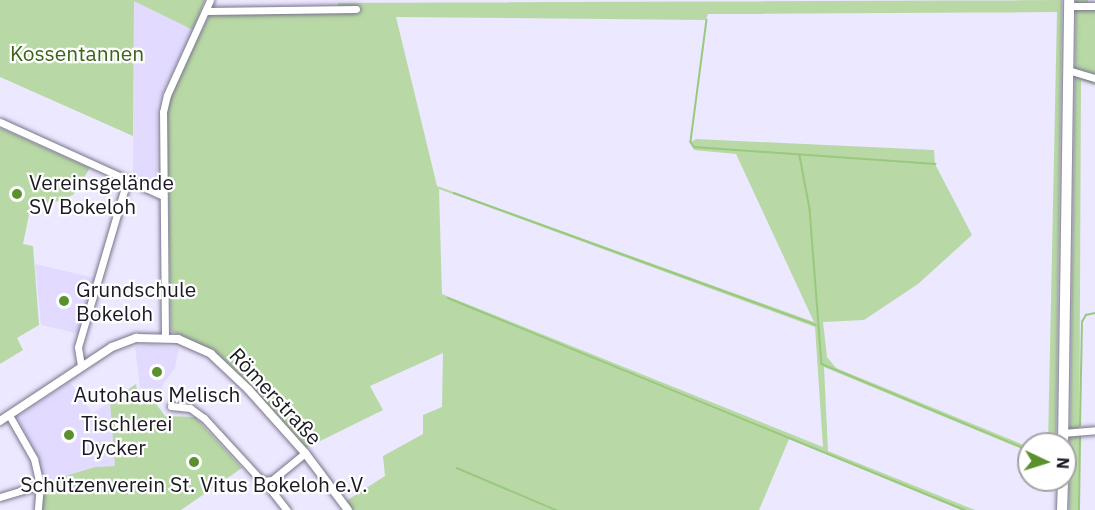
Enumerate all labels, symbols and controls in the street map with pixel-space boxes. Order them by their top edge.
park label: Kossentannen [10,40,144,66]
place label: Vereinsgelände SV Bokeloh [29,169,174,219]
marker: Vereinsgelände SV Bokeloh [10,187,24,201]
place label: Grundschule Bokeloh [76,276,196,326]
marker: Grundschule Bokeloh [57,294,71,308]
street label: Römerstraße [225,342,327,450]
marker: Autohaus Melisch [150,365,164,379]
place label: Autohaus Melisch [74,381,240,407]
place label: Tischlerei Dycker [81,410,173,460]
marker: Tischlerei Dycker [62,428,76,442]
north arrow [1017,432,1077,492]
marker: Schützenverein St. Vitus Bokeloh e.V. [187,455,201,469]
text: N [1053,457,1073,470]
place label: Schützenverein St. Vitus Bokeloh e.V. [20,471,368,497]

